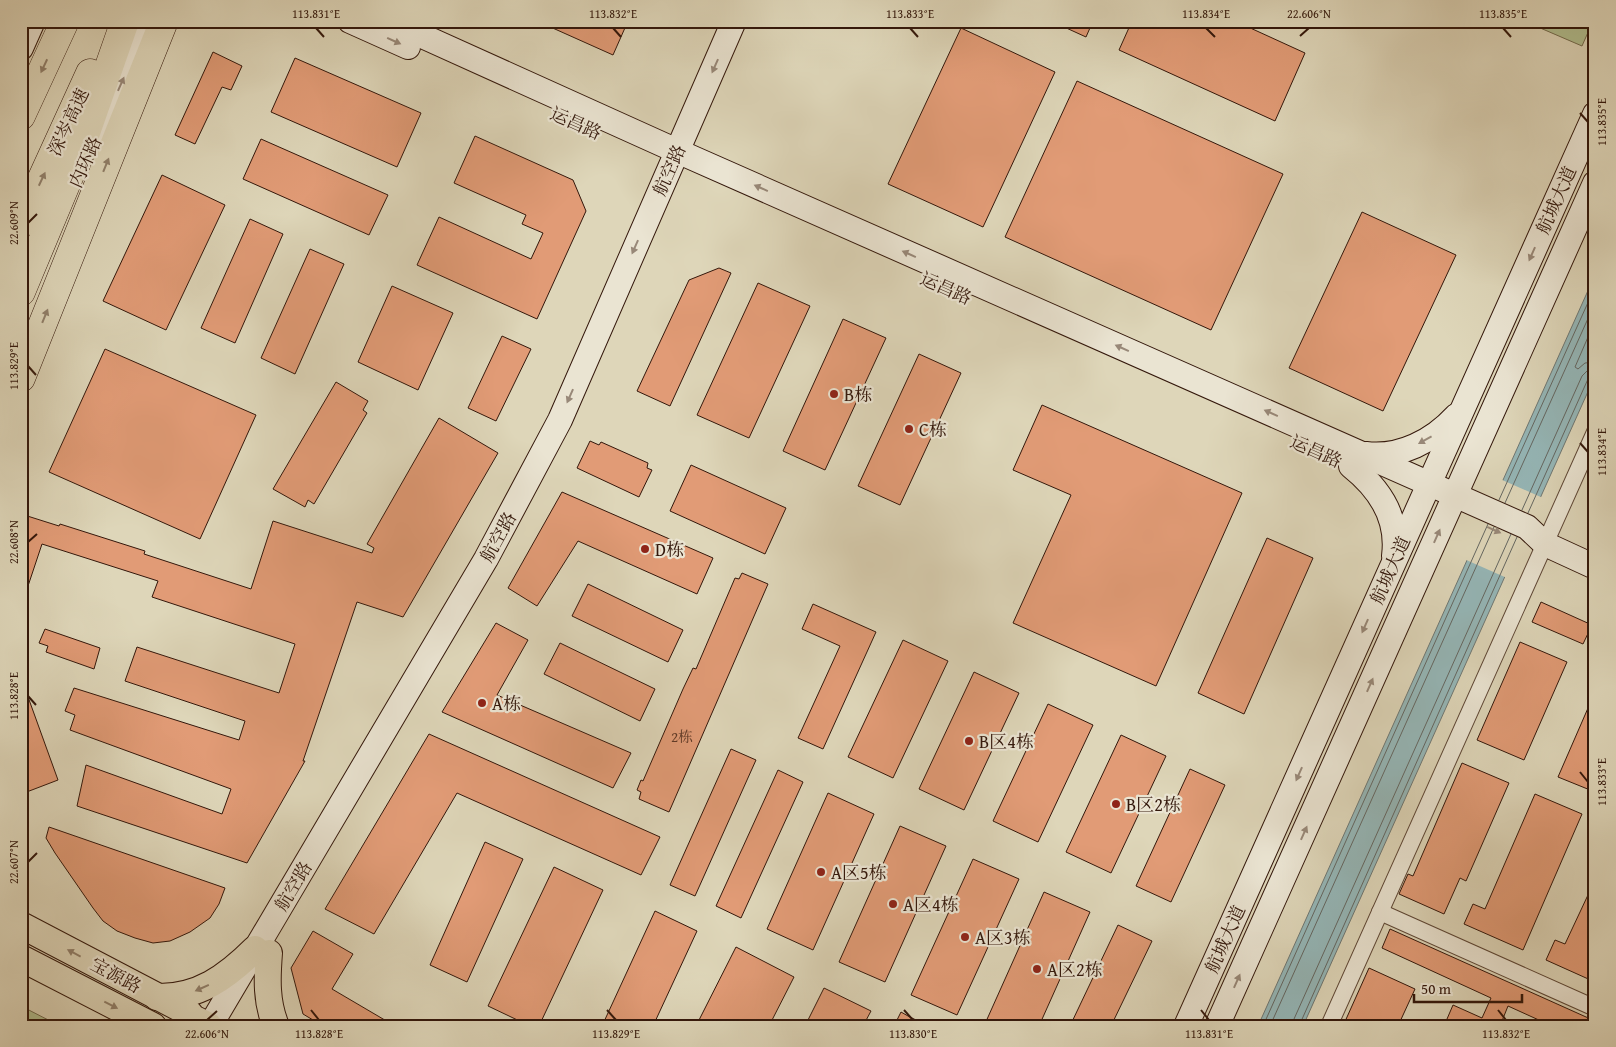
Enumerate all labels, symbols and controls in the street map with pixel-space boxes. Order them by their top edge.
text: 113.831°E [292,5,340,22]
text: 113.832°E [589,5,637,22]
text: 113.833°E [886,5,934,22]
text: 113.834°E [1182,5,1230,22]
text: 22.606°N [1287,5,1331,22]
text: 113.835°E [1479,5,1527,22]
one-way arrow [387,38,401,46]
one-way arrow [40,58,49,73]
one-way arrow [710,59,718,73]
one-way arrow [117,77,125,91]
street label: 深岑高速 [41,84,95,160]
text: 113.835°E [1593,98,1610,146]
street label: 运昌路 [546,100,606,146]
street label: 内环路 [62,132,108,192]
street label: 航空路 [646,140,692,200]
one-way arrow [102,157,110,172]
street label: 航城大道 [1529,162,1583,238]
one-way arrow [38,172,46,186]
one-way arrow [754,184,768,192]
text: 22.609°N [5,201,22,245]
one-way arrow [631,240,639,254]
one-way arrow [1527,247,1535,261]
one-way arrow [902,250,916,258]
street label: 运昌路 [916,265,976,311]
one-way arrow [41,308,49,323]
text: 113.829°E [5,342,22,390]
one-way arrow [1115,343,1129,351]
place label: B栋 [844,381,872,408]
marker: B栋 [828,388,840,400]
one-way arrow [566,389,574,403]
one-way arrow [1264,409,1278,417]
place label: C栋 [919,416,947,443]
marker: C栋 [903,423,915,435]
street label: 运昌路 [1286,428,1346,474]
text: 113.834°E [1593,428,1610,476]
one-way arrow [1418,436,1433,444]
street label: 航空路 [473,507,523,567]
text: 22.608°N [5,520,22,564]
one-way arrow [1487,527,1501,535]
one-way arrow [1432,529,1441,544]
street label: 航城大道 [1363,532,1417,608]
place label: D栋 [655,536,684,563]
marker: D栋 [639,543,651,555]
one-way arrow [1361,619,1369,633]
text: 113.828°E [5,672,22,720]
one-way arrow [1367,678,1375,692]
place label: A栋 [492,690,521,717]
marker: A栋 [476,697,488,709]
house number: 2栋 [671,726,693,747]
place label: B区4栋 [979,728,1034,755]
marker: B区4栋 [963,735,975,747]
text: 113.833°E [1593,758,1610,806]
one-way arrow [1294,767,1302,781]
place label: B区2栋 [1126,791,1181,818]
marker: B区2栋 [1110,798,1122,810]
one-way arrow [1300,826,1308,840]
text: 22.607°N [5,840,22,884]
street label: 航空路 [268,856,318,916]
place label: A区5栋 [831,859,887,886]
marker: A区5栋 [815,866,827,878]
place label: A区4栋 [903,891,959,918]
marker: A区4栋 [887,898,899,910]
street label: 航城大道 [1198,901,1252,977]
place label: A区3栋 [975,924,1031,951]
marker: A区3栋 [959,931,971,943]
one-way arrow [67,949,81,957]
street label: 宝源路 [86,950,146,1000]
place label: A区2栋 [1047,956,1103,983]
marker: A区2栋 [1031,963,1043,975]
scale bar [1414,972,1521,1004]
one-way arrow [1234,974,1242,988]
text: 50 m [1421,978,1452,999]
one-way arrow [195,985,209,993]
one-way arrow [104,1001,119,1009]
text: 22.606°N [185,1025,229,1042]
text: 113.828°E [295,1025,343,1042]
text: 113.829°E [592,1025,640,1042]
text: 113.830°E [889,1025,937,1042]
text: 113.831°E [1185,1025,1233,1042]
text: 113.832°E [1482,1025,1530,1042]

